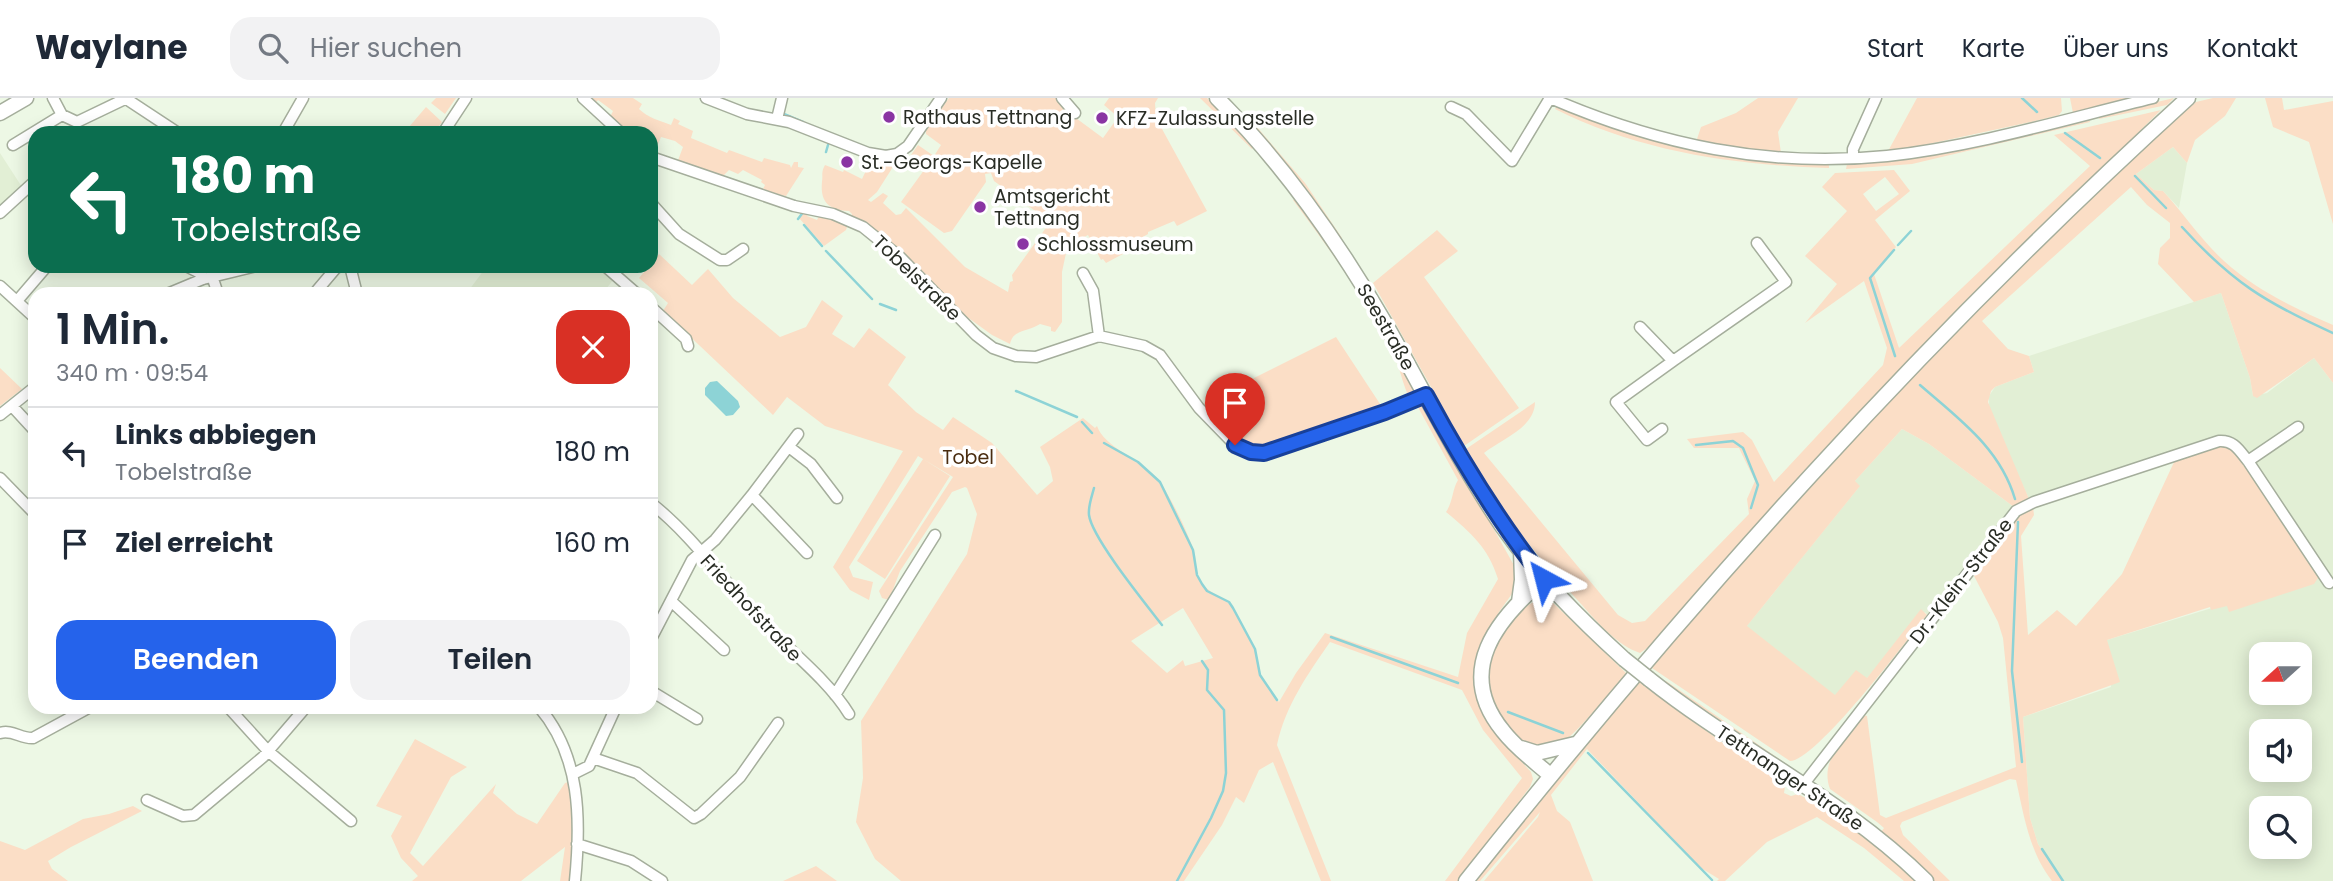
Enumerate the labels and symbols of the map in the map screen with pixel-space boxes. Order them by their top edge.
place label: Rathaus Tettnang [903,104,1072,131]
place label: KFZ-Zulassungsstelle [1116,105,1314,132]
marker: Rathaus Tettnang [881,109,897,125]
marker: KFZ-Zulassungsstelle [1094,110,1110,126]
place label: St.-Georgs-Kapelle [861,149,1043,176]
marker: St.-Georgs-Kapelle [839,154,855,170]
place label: Amtsgericht Tettnang [994,183,1110,232]
marker: Amtsgericht Tettnang [972,199,988,215]
street label: Tobelstraße [867,229,967,327]
place label: Schlossmuseum [1037,231,1194,258]
marker: Schlossmuseum [1015,236,1031,252]
street label: Seestraße [1350,279,1422,375]
pin [1205,373,1265,445]
park label: Tobel [942,444,994,471]
street label: Dr.-Klein-Straße [1903,512,2019,650]
position arrow [1507,542,1581,616]
street label: Friedhofstraße [694,548,808,668]
north arrow [2249,642,2312,705]
street label: Tettnanger Straße [1711,719,1869,837]

